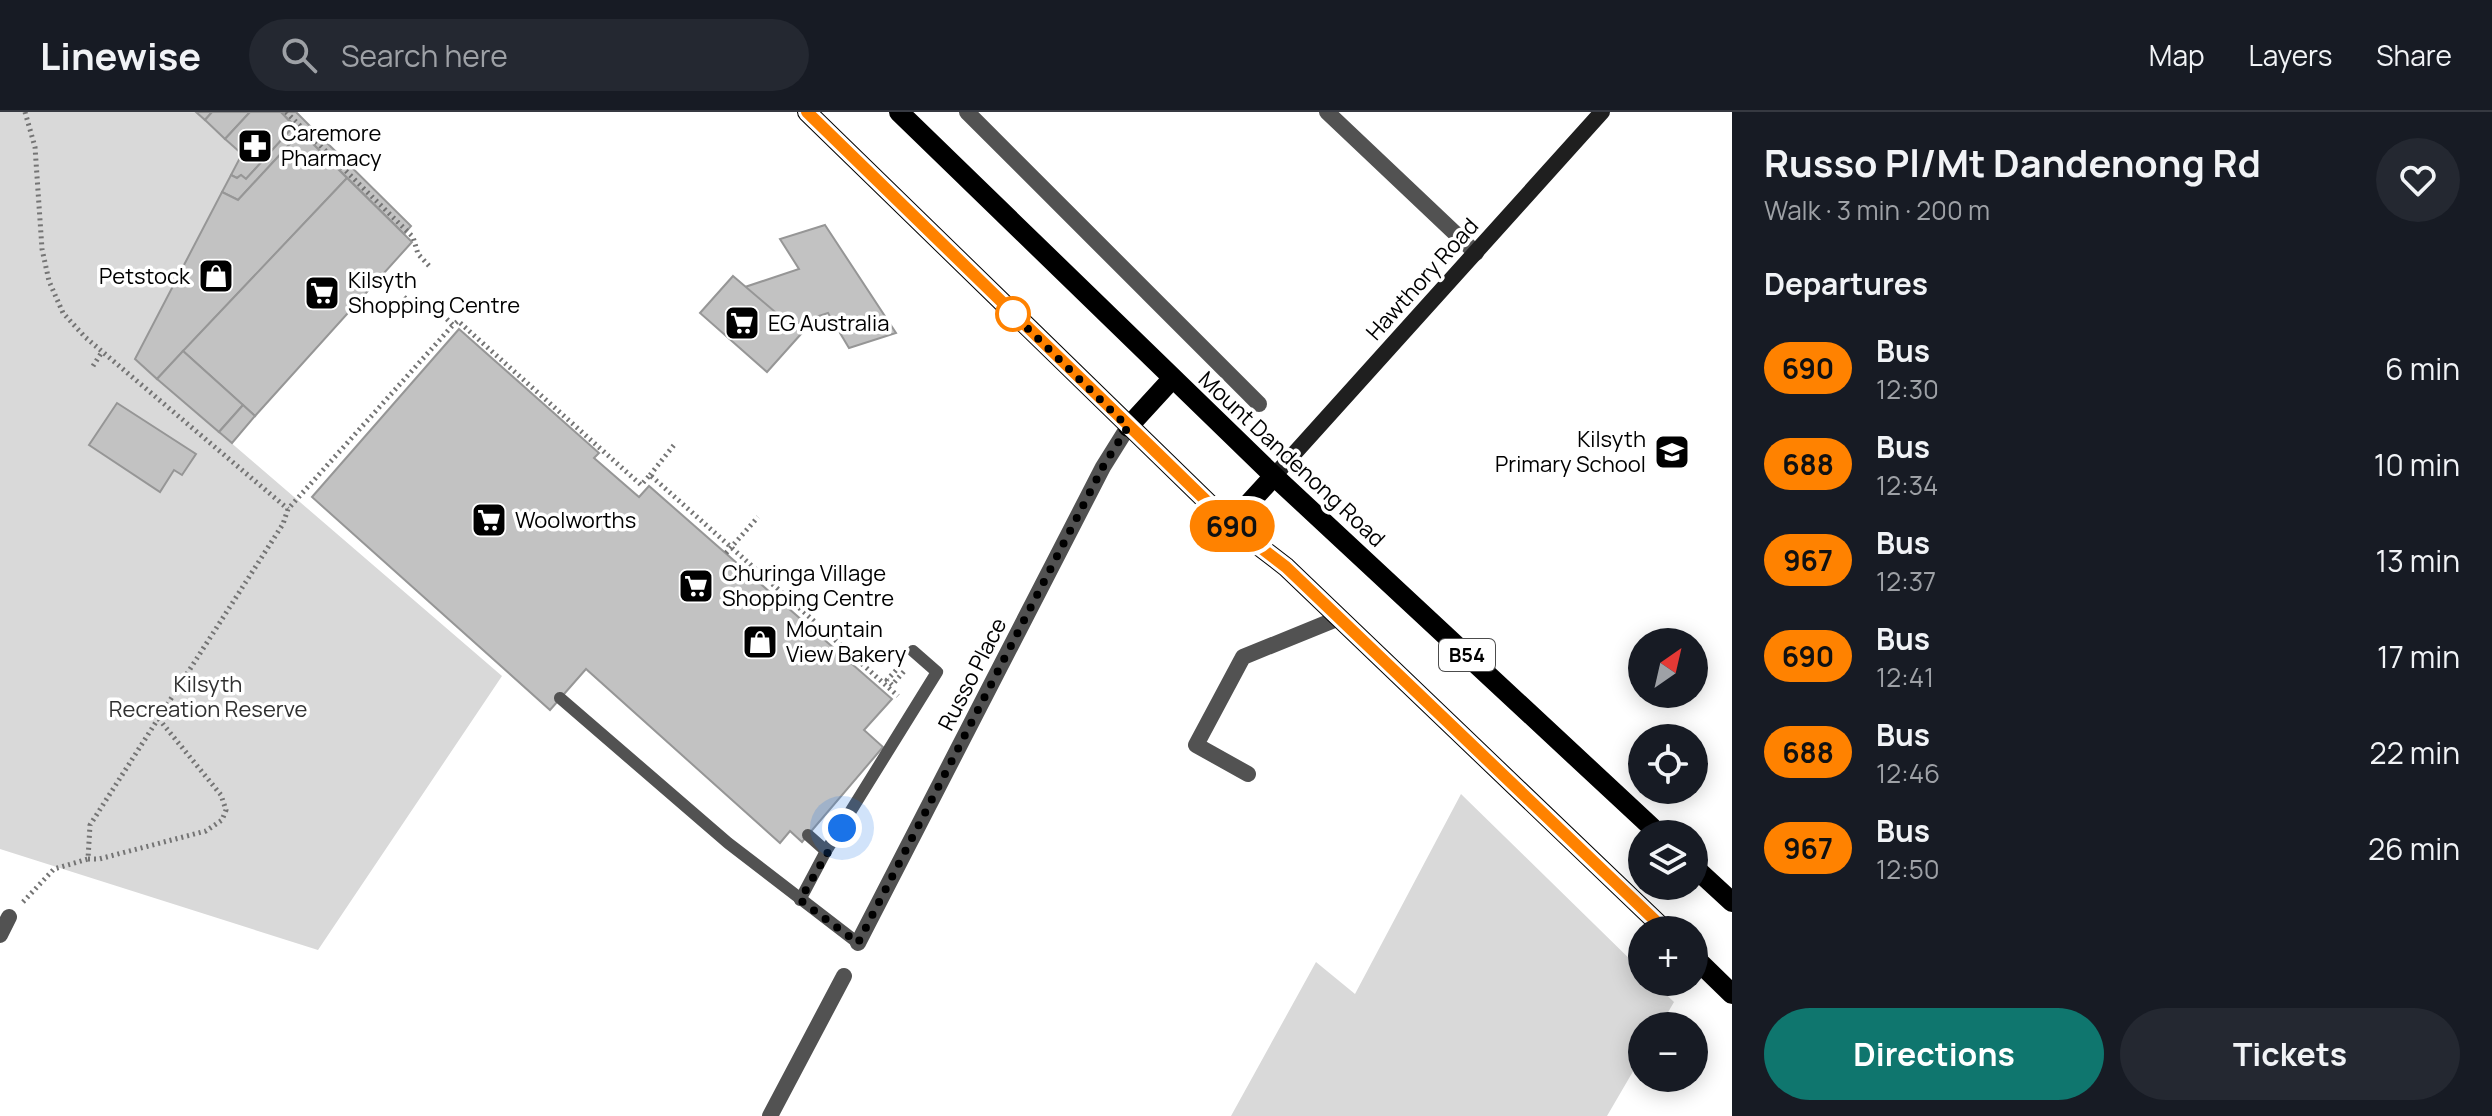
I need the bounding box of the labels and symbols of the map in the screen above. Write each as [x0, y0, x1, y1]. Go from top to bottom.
place label: Caremore Pharmacy [281, 118, 382, 173]
pharmacy icon: Caremore Pharmacy [236, 127, 274, 165]
street label: Hawthory Road [1359, 212, 1485, 346]
shop icon: Petstock [197, 257, 235, 295]
place label: Petstock [99, 261, 191, 291]
place label: Kilsyth Shopping Centre [348, 265, 520, 320]
supermarket icon: Kilsyth Shopping Centre [303, 274, 341, 312]
unlabelled marker [996, 297, 1030, 331]
supermarket icon: EG Australia [723, 304, 761, 342]
place label: EG Australia [768, 308, 889, 338]
street label: Mount Dandenong Road [1192, 364, 1392, 554]
place label: Kilsyth Primary School [1495, 424, 1646, 479]
school or university icon: Kilsyth Primary School [1653, 433, 1691, 471]
line badge: 690 [1186, 500, 1278, 552]
supermarket icon: Woolworths [470, 501, 508, 539]
place label: Woolworths [515, 505, 636, 535]
place label: Churinga Village Shopping Centre [722, 558, 894, 613]
supermarket icon: Churinga Village Shopping Centre [677, 567, 715, 605]
street label: Russo Place [931, 612, 1013, 736]
place label: Mountain View Bakery [786, 614, 907, 669]
shop icon: Mountain View Bakery [741, 623, 779, 661]
north arrow [1628, 628, 1708, 708]
road number: B54 [1439, 639, 1495, 671]
park label: Kilsyth Recreation Reserve [109, 669, 307, 724]
your location [822, 808, 862, 848]

